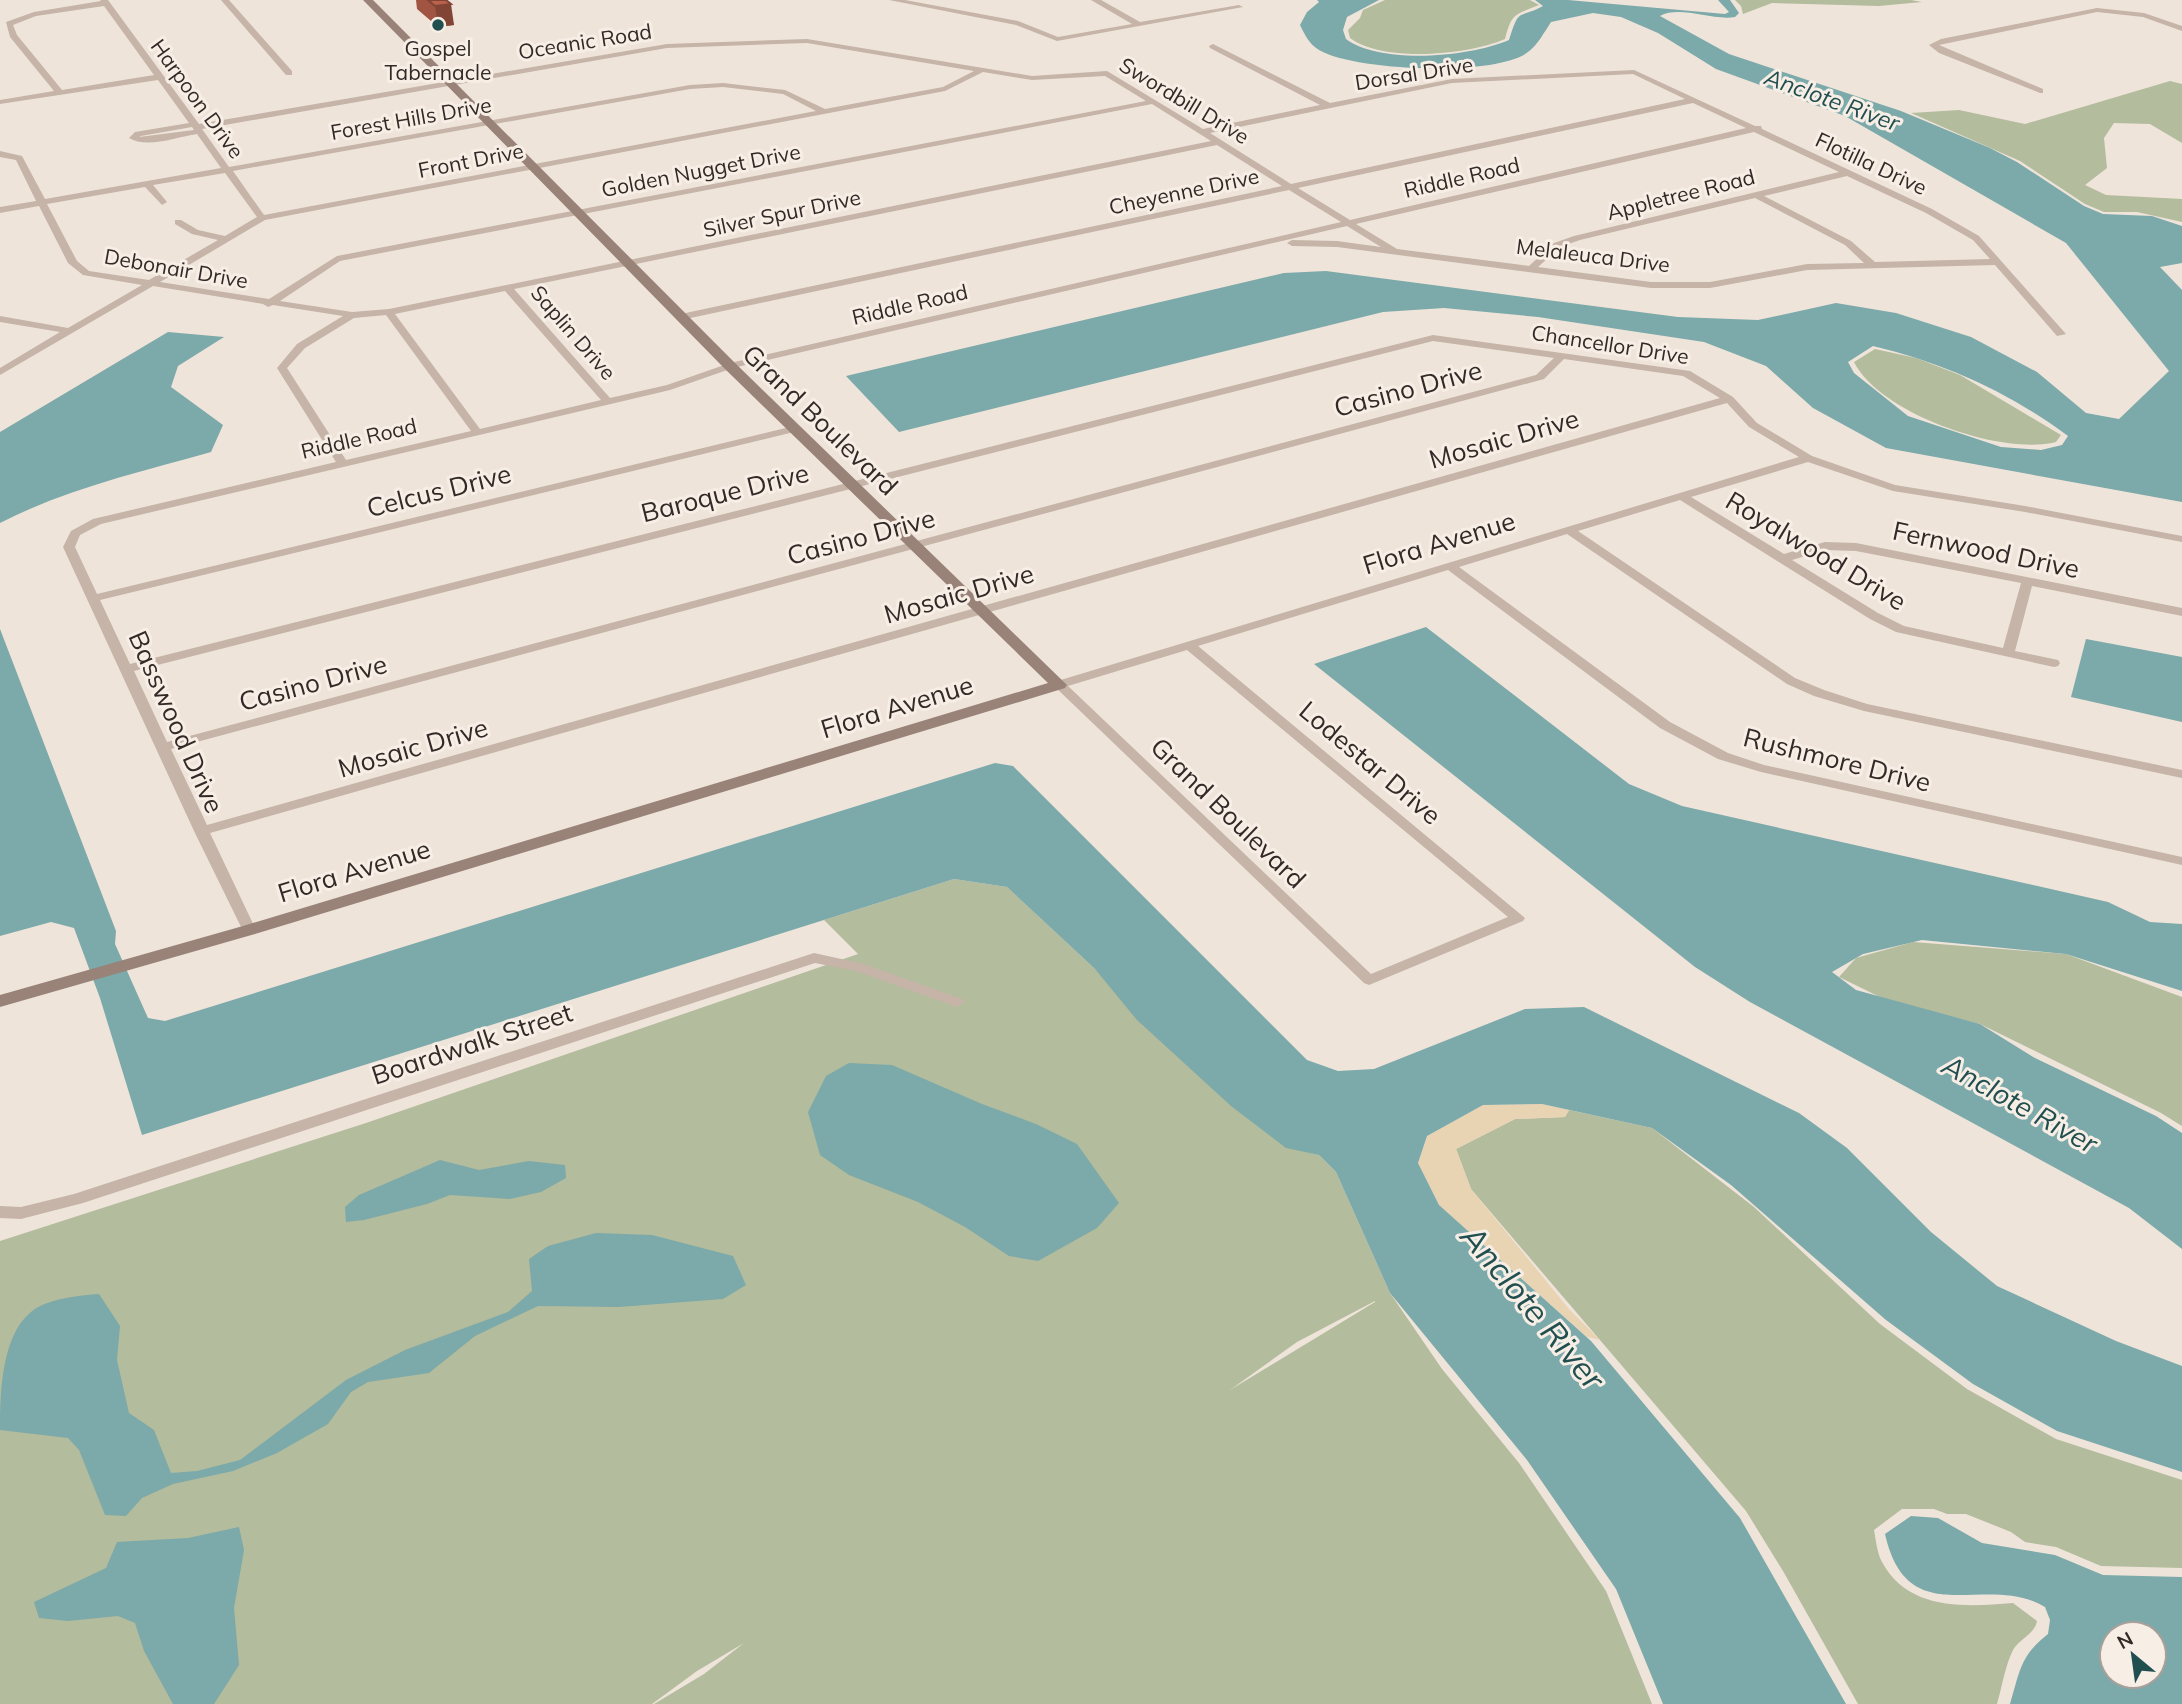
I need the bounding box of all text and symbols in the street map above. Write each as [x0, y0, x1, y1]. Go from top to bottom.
marker: Gospel Tabernacle [430, 17, 446, 33]
street label: Oceanic Road [516, 18, 654, 64]
street label: Harpoon Drive [146, 34, 250, 163]
place label: Gospel Tabernacle [384, 35, 492, 85]
street label: Swordbill Drive [1115, 51, 1254, 149]
street label: Dorsal Drive [1353, 51, 1475, 95]
water label: Anclote River [1760, 61, 1905, 138]
street label: Forest Hills Drive [328, 91, 493, 145]
street label: Flotilla Drive [1812, 126, 1931, 200]
street label: Front Drive [416, 137, 526, 183]
street label: Golden Nugget Drive [599, 138, 803, 202]
street label: Riddle Road [1401, 151, 1522, 203]
street label: Cheyenne Drive [1106, 162, 1261, 220]
street label: Appletree Road [1604, 163, 1758, 225]
street label: Silver Spur Drive [701, 184, 863, 242]
street label: Melaleuca Drive [1515, 233, 1671, 277]
street label: Debonair Drive [102, 243, 250, 293]
street label: Riddle Road [849, 278, 970, 330]
street label: Saplin Drive [526, 280, 622, 385]
street label: Chancellor Drive [1530, 319, 1691, 369]
street label: Grand Boulevard [736, 337, 905, 502]
street label: Casino Drive [1330, 353, 1485, 424]
street label: Mosaic Drive [1425, 401, 1583, 476]
street label: Riddle Road [298, 412, 419, 464]
street label: Baroque Drive [638, 456, 812, 529]
street label: Celcus Drive [363, 457, 514, 524]
street label: Royalwood Drive [1720, 484, 1913, 618]
street label: Casino Drive [783, 501, 938, 572]
street label: Flora Avenue [1359, 504, 1519, 581]
street label: Fernwood Drive [1890, 514, 2083, 585]
street label: Mosaic Drive [880, 556, 1038, 631]
street label: Basswood Drive [122, 626, 231, 818]
street label: Casino Drive [235, 647, 390, 718]
street label: Flora Avenue [817, 668, 977, 745]
street label: Lodestar Drive [1293, 694, 1448, 832]
street label: Mosaic Drive [334, 710, 492, 785]
street label: Rushmore Drive [1740, 720, 1934, 799]
street label: Grand Boulevard [1144, 730, 1313, 895]
street label: Flora Avenue [274, 832, 434, 909]
street label: Boardwalk Street [367, 996, 576, 1092]
water label: Anclote River [1936, 1046, 2105, 1161]
water label: Anclote River [1452, 1215, 1615, 1399]
north arrow [2098, 1620, 2168, 1690]
text: N [2113, 1626, 2137, 1654]

